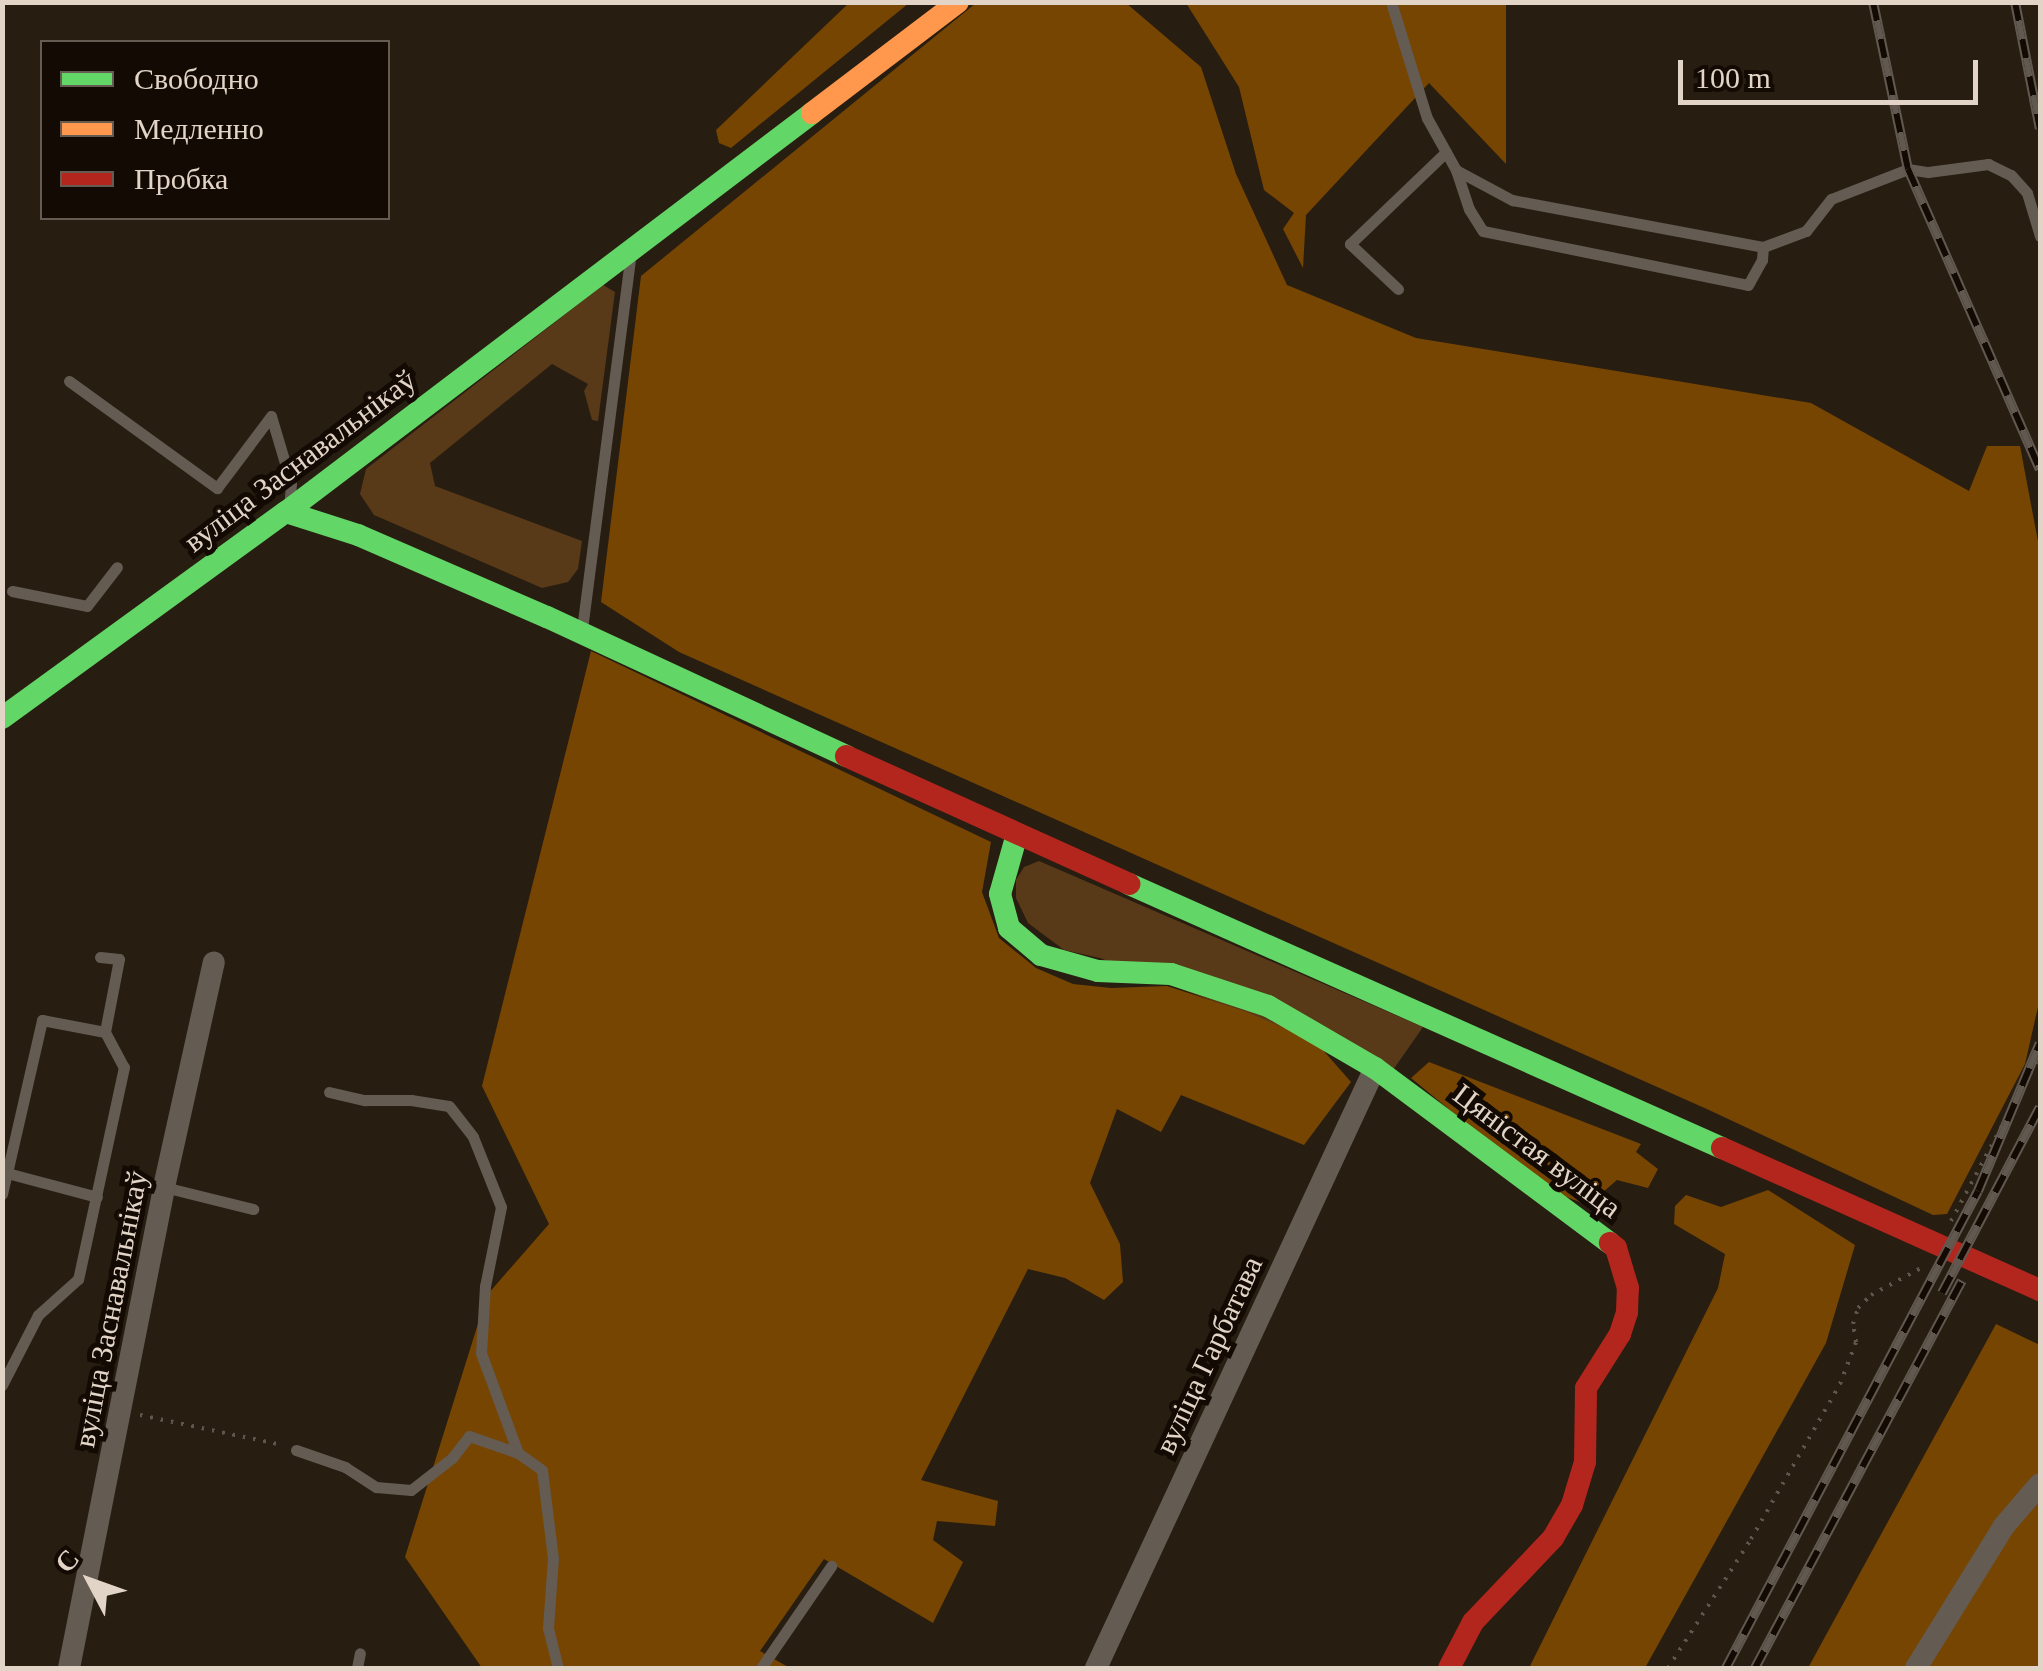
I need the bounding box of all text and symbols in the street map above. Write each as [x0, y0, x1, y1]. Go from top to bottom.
legend [40, 40, 390, 220]
scale bar [1683, 40, 1983, 102]
text: 100 m [1695, 61, 1771, 94]
text: Свободно [134, 62, 259, 95]
text: Медленно [134, 112, 264, 145]
text: Пробка [134, 162, 228, 195]
street label: вуліца Заснавальнікаў [177, 362, 423, 560]
street label: Цяністая вуліца [1446, 1076, 1628, 1226]
street label: вуліца Заснавальнікаў [67, 1168, 155, 1450]
street label: вуліца Гарбатава [1148, 1251, 1270, 1459]
north arrow [40, 1531, 140, 1631]
text: С [49, 1543, 85, 1579]

